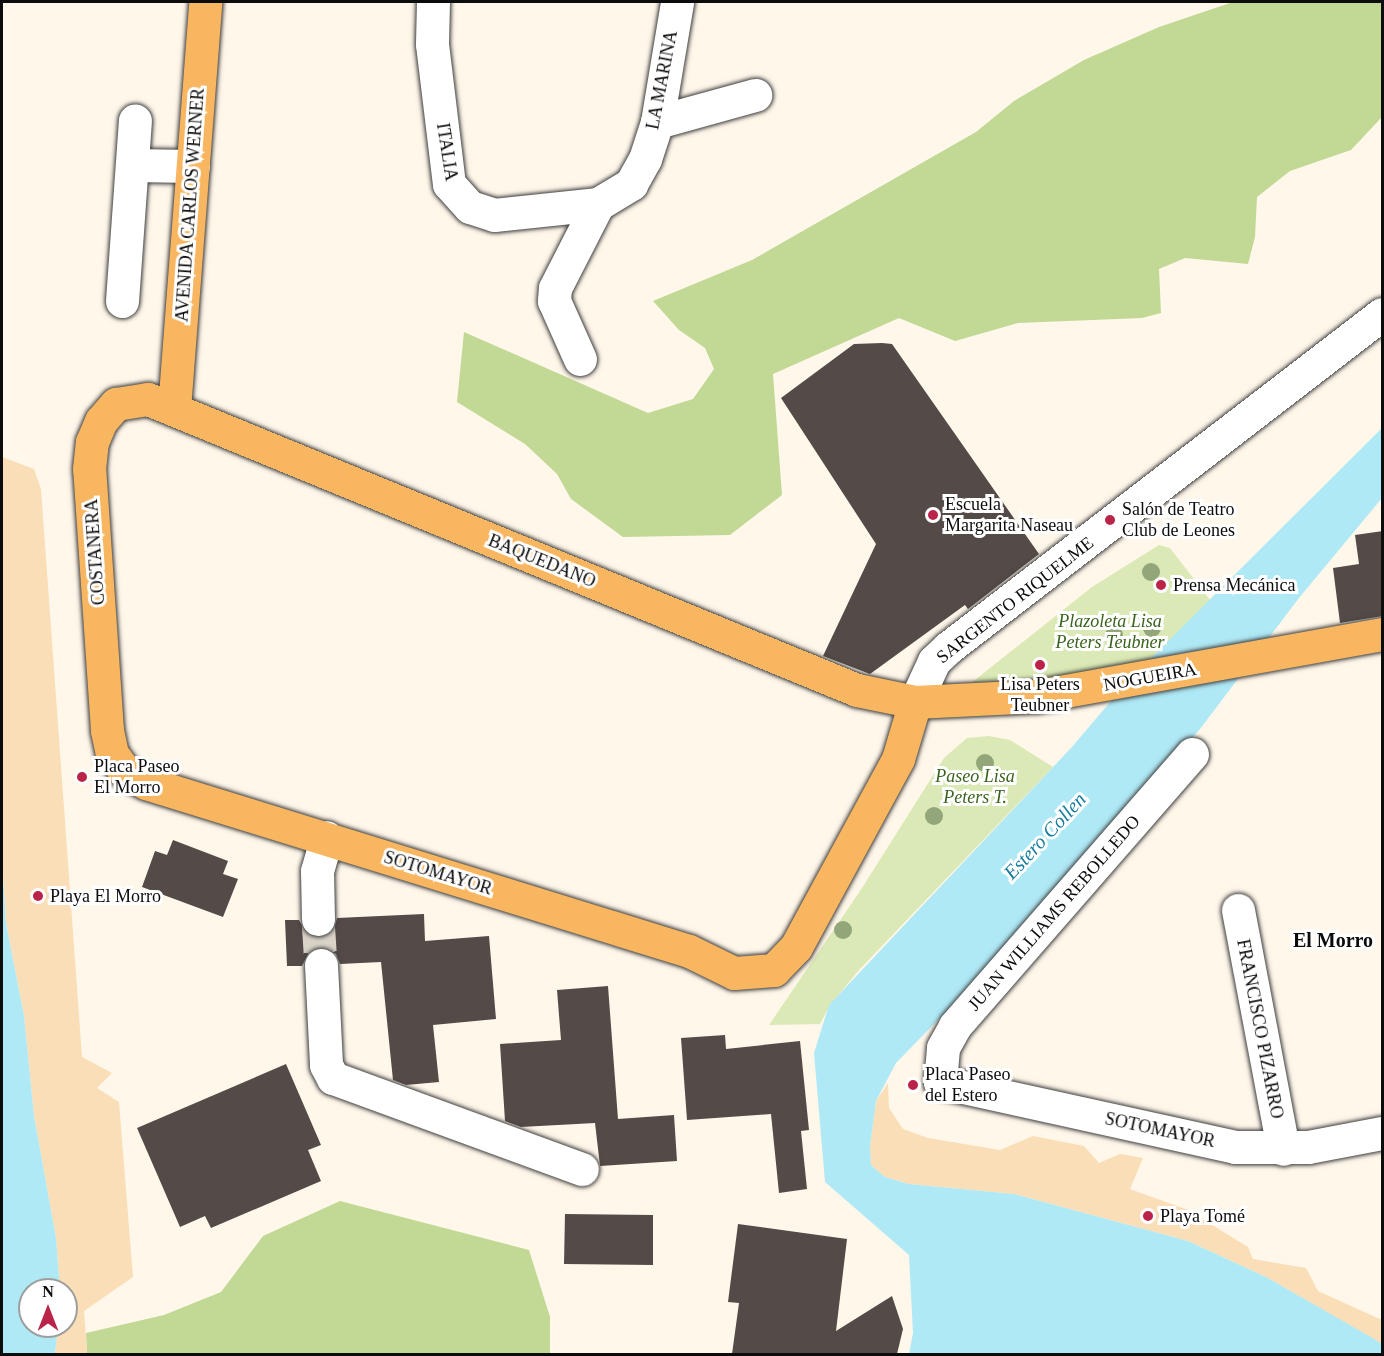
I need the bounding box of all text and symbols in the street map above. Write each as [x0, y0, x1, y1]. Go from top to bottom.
street label: LA MARINA [642, 28, 682, 132]
street label: AVENIDA CARLOS WERNER [171, 87, 209, 323]
street label: ITALIA [432, 121, 462, 183]
place label: Escuela Margarita Naseau [945, 494, 1073, 536]
street label: COSTANERA [81, 498, 109, 606]
place label: Salón de Teatro Club de Leones [1122, 499, 1235, 542]
marker: Escuela Margarita Naseau [926, 508, 940, 522]
marker: Salón de Teatro Club de Leones [1103, 513, 1117, 527]
street label: BAQUEDANO [485, 530, 599, 592]
street label: SARGENTO RIQUELME [932, 532, 1098, 668]
place label: Prensa Mecánica [1173, 574, 1295, 596]
marker: Prensa Mecánica [1154, 578, 1168, 592]
park label: Plazoleta Lisa Peters Teubner [1056, 611, 1164, 654]
marker: Lisa Peters Teubner [1033, 658, 1047, 672]
street label: NOGUEIRA [1102, 658, 1198, 696]
place label: Lisa Peters Teubner [1000, 674, 1080, 716]
place label: Placa Paseo El Morro [94, 756, 179, 798]
park label: Paseo Lisa Peters T. [935, 766, 1015, 808]
marker: Placa Paseo El Morro [75, 770, 89, 784]
water label: Estero Collen [999, 788, 1091, 884]
street label: JUAN WILLIAMS REBOLLEDO [963, 811, 1145, 1015]
street label: SOTOMAYOR [381, 846, 495, 900]
place label: Playa El Morro [50, 885, 161, 907]
marker: Playa El Morro [31, 889, 45, 903]
district label: El Morro [1293, 928, 1373, 952]
street label: FRANCISCO PIZARRO [1232, 937, 1288, 1121]
place label: Placa Paseo del Estero [925, 1064, 1010, 1106]
marker: Placa Paseo del Estero [906, 1078, 920, 1092]
street label: SOTOMAYOR [1103, 1108, 1217, 1152]
place label: Playa Tomé [1160, 1205, 1245, 1227]
marker: Playa Tomé [1141, 1209, 1155, 1223]
north arrow [18, 1278, 78, 1338]
text: N [42, 1283, 54, 1300]

